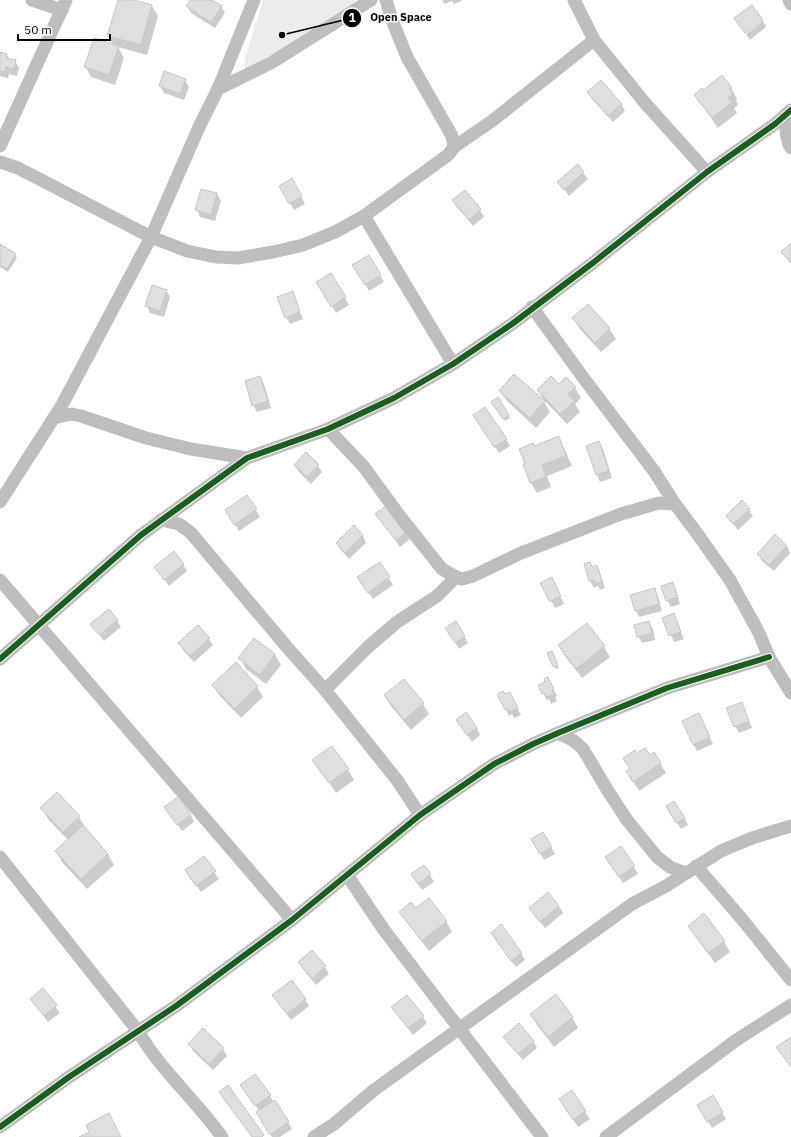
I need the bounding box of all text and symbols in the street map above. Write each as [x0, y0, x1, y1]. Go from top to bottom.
callout: Open Space [342, 6, 440, 29]
text: 1 [348, 10, 356, 25]
text: Open Space [370, 10, 432, 24]
scale bar [18, 16, 110, 42]
text: 50 m [24, 22, 52, 37]

